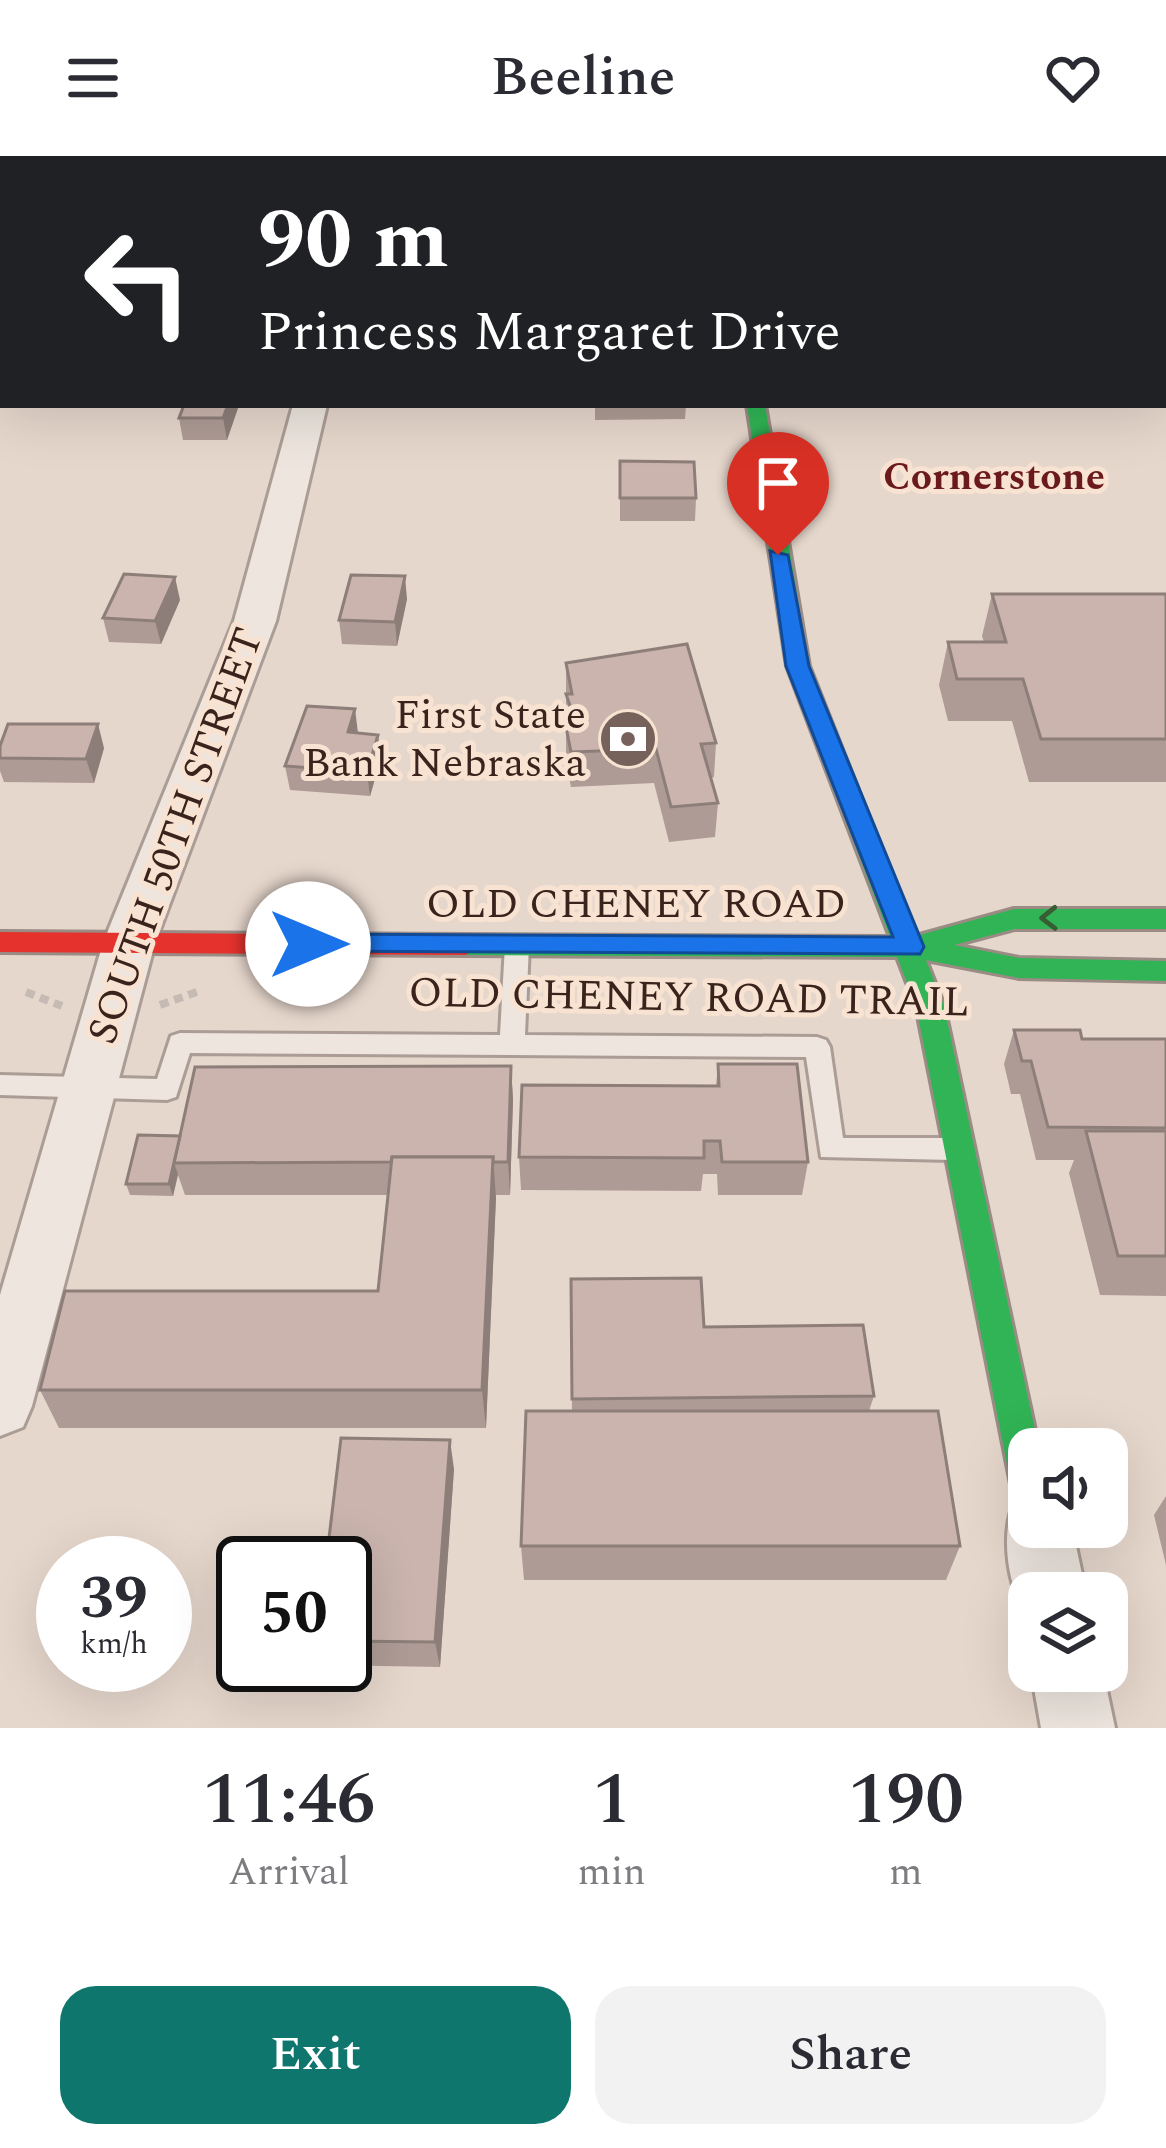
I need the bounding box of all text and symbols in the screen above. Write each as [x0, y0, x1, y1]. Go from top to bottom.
text: Beeline [491, 37, 675, 119]
icon: menu [60, 45, 126, 111]
icon: heart [1040, 45, 1106, 111]
text: 90 m [258, 177, 449, 305]
icon: left [60, 204, 216, 360]
text: Princess Margaret Drive [258, 292, 841, 374]
pin [727, 432, 829, 555]
district label: Cornerstone [883, 448, 1105, 507]
icon: arrive [745, 450, 811, 516]
street label: SOUTH 50TH STREET [71, 619, 281, 1053]
place label: First State Bank Nebraska [303, 684, 586, 795]
bank icon: First State Bank Nebraska [597, 708, 659, 770]
street label: OLD CHENEY ROAD [426, 873, 846, 936]
position arrow [245, 881, 371, 1007]
one-way arrow [1039, 905, 1057, 931]
street label: OLD CHENEY ROAD TRAIL [408, 962, 970, 1034]
map controls [1008, 1428, 1128, 1692]
button: sound [1008, 1428, 1128, 1548]
speed limit sign: 50 [216, 1536, 372, 1692]
text: 39 [80, 1553, 148, 1645]
button: layers [1008, 1572, 1128, 1692]
text: km/h [80, 1621, 148, 1667]
text: 11:46 [202, 1746, 375, 1855]
text: 1 [592, 1746, 631, 1855]
text: 190 [848, 1746, 964, 1855]
text: Arrival [228, 1843, 350, 1902]
text: min [578, 1843, 646, 1902]
text: m [889, 1843, 923, 1902]
button: Exit [60, 1986, 571, 2124]
button: Share [595, 1986, 1106, 2124]

